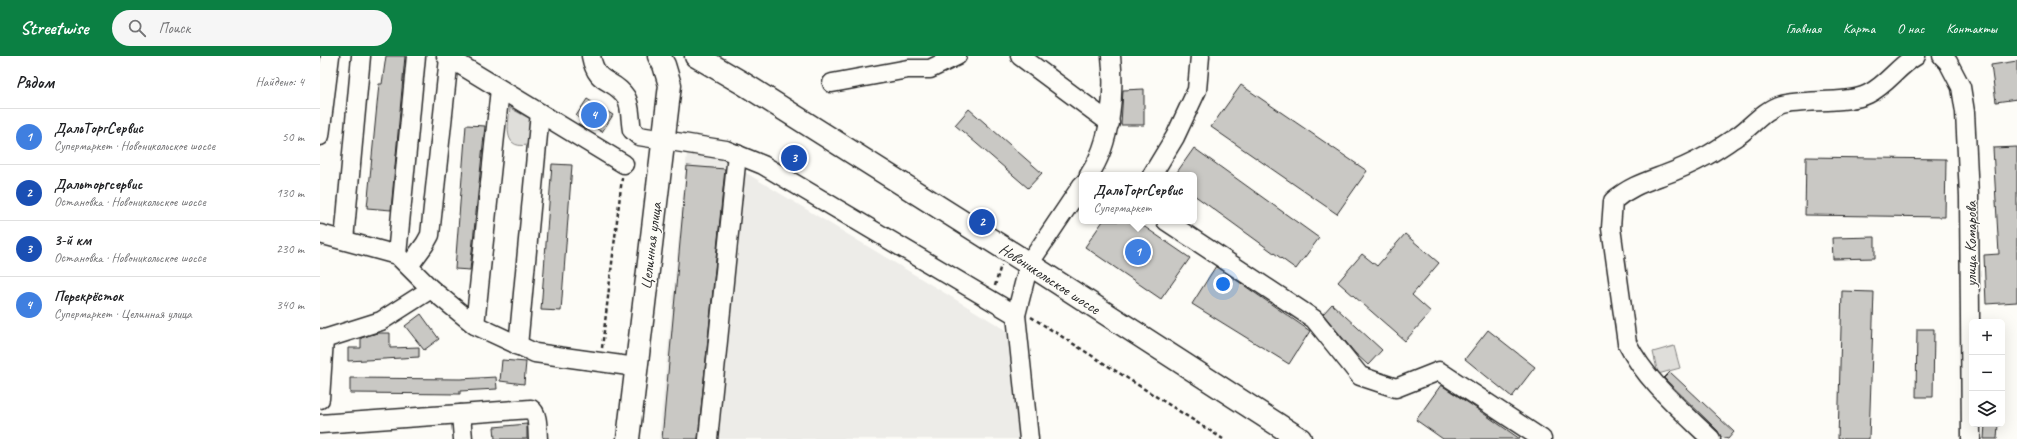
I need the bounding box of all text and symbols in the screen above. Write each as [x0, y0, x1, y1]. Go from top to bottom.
search box [112, 10, 392, 46]
text: Streetwise [20, 16, 88, 40]
icon: search [126, 17, 148, 39]
text: Поиск [158, 19, 190, 38]
text: Главная [1786, 20, 1821, 37]
text: Карта [1843, 20, 1875, 37]
text: О нас [1897, 20, 1924, 37]
text: Контакты [1946, 20, 1997, 37]
text: Рядом [16, 72, 54, 93]
text: Найдено: 4 [256, 74, 304, 90]
pin: 4 [581, 100, 607, 130]
text: ДальТоргСервис [54, 119, 143, 138]
text: 1 [26, 129, 32, 145]
text: 50 m [282, 129, 304, 145]
text: Супермаркет · Новоникольское шоссе [54, 138, 215, 154]
pin: 3 [781, 143, 807, 173]
popup [1079, 172, 1197, 224]
text: Дальторгсервис [54, 175, 142, 194]
text: ДальТоргСервис [1094, 181, 1182, 200]
text: 2 [26, 185, 32, 201]
text: 130 m [276, 185, 304, 201]
text: Остановка · Новоникольское шоссе [54, 194, 206, 210]
text: Супермаркет [1094, 200, 1152, 216]
street label: улица Комарова [1961, 200, 1981, 288]
street label: Целинная улица [636, 201, 666, 291]
pin: 2 [969, 207, 995, 237]
text: 3-й км [54, 231, 91, 250]
pin: 1 [1125, 237, 1151, 267]
street label: Новоникольское шоссе [995, 239, 1105, 320]
text: 3 [26, 241, 32, 257]
text: 230 m [276, 241, 304, 257]
text: Остановка · Новоникольское шоссе [54, 250, 206, 266]
your location [1213, 274, 1233, 294]
text: Перекрёсток [54, 287, 123, 306]
text: 4 [26, 297, 32, 313]
text: 340 m [276, 297, 304, 313]
text: Супермаркет · Целинная улица [54, 306, 192, 322]
map controls [1969, 319, 2005, 427]
button: + [1969, 319, 2005, 355]
button: − [1969, 355, 2005, 391]
button: layers [1969, 391, 2005, 427]

